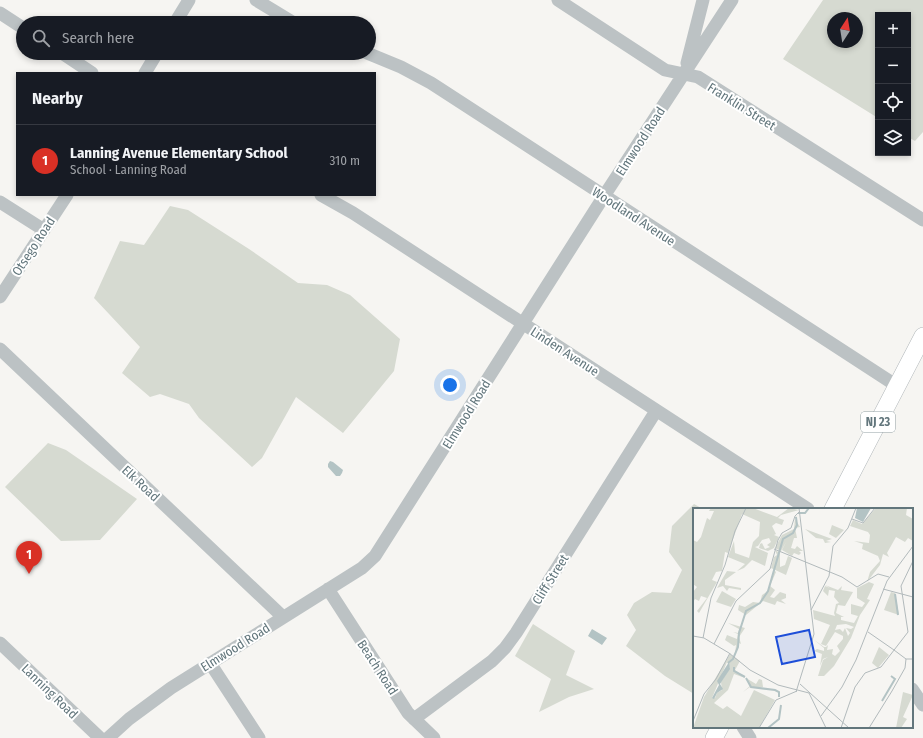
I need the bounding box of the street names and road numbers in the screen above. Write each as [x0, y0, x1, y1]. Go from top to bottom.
street label: Franklin Street [705, 80, 779, 134]
street label: Elmwood Road [613, 104, 668, 178]
street label: Woodland Avenue [589, 184, 678, 249]
street label: Otsego Road [9, 214, 58, 279]
street label: Linden Avenue [528, 324, 602, 379]
street label: Elmwood Road [439, 377, 494, 452]
road number: NJ 23 [861, 412, 895, 432]
street label: Elk Road [119, 462, 162, 504]
street label: Cliff Street [529, 551, 572, 607]
street label: Elmwood Road [198, 620, 273, 675]
street label: Beach Road [354, 637, 401, 697]
street label: Lanning Road [19, 661, 81, 722]

